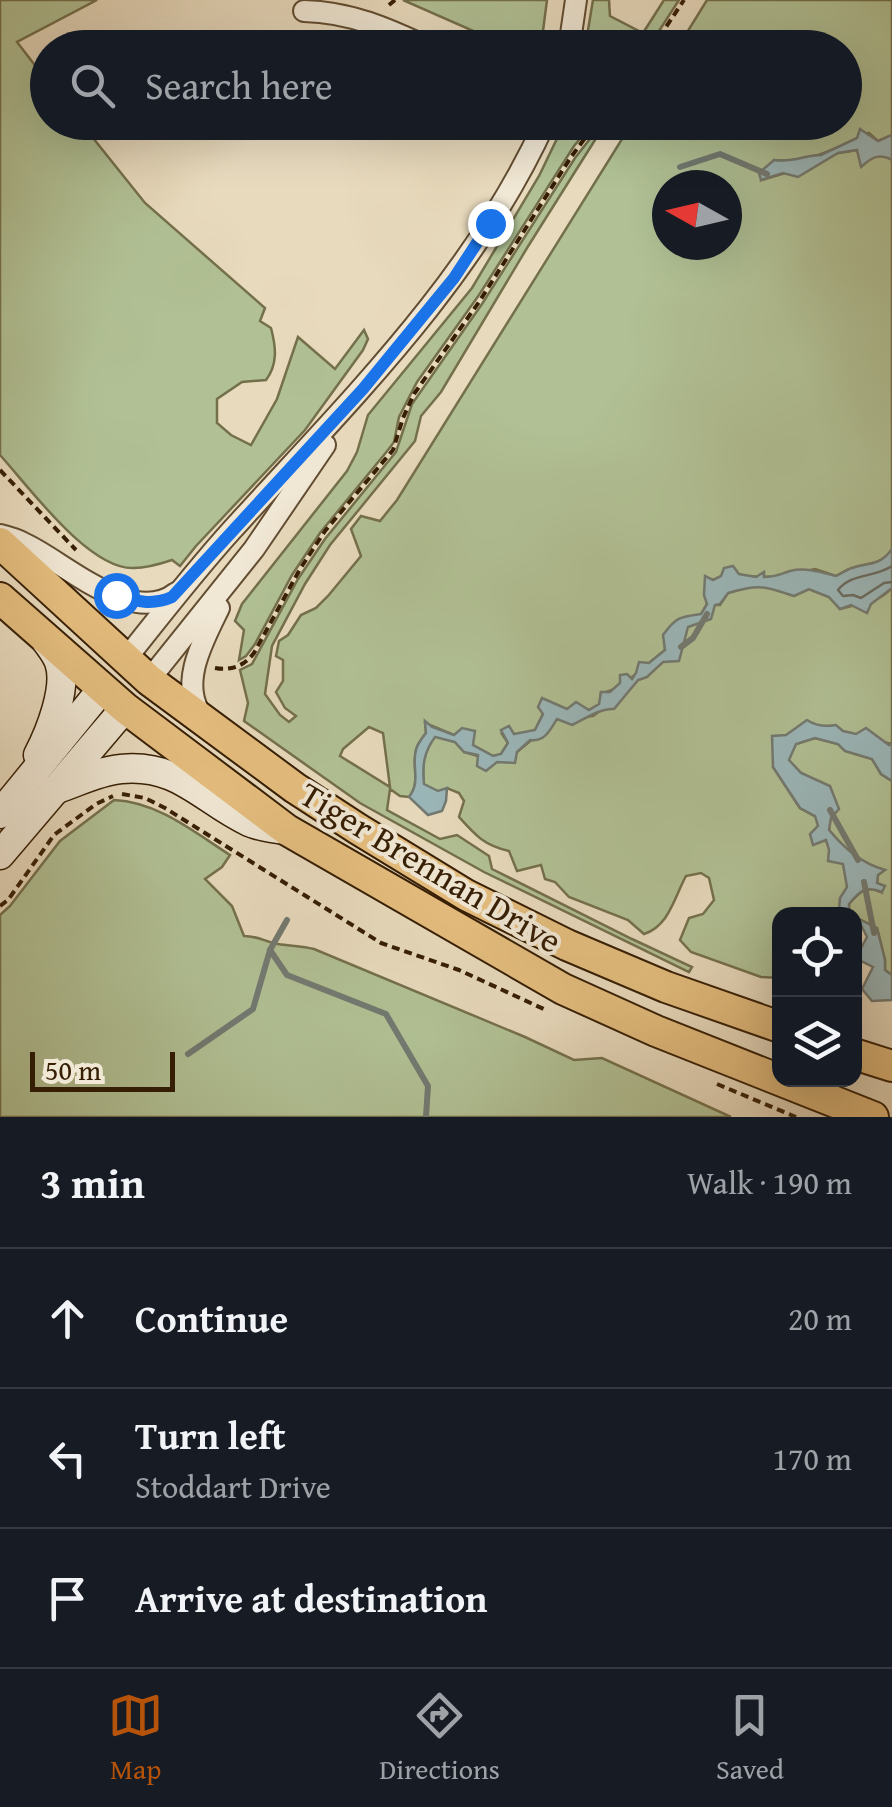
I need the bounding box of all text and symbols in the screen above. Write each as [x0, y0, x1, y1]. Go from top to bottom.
search box [30, 30, 862, 140]
text: Search here [145, 57, 333, 113]
icon: search [65, 58, 120, 113]
north arrow [652, 170, 742, 260]
route end [468, 201, 514, 247]
route start [94, 573, 140, 619]
street label: Tiger Brennan Drive [290, 769, 572, 965]
map controls [772, 907, 862, 1087]
button: locate [772, 907, 862, 997]
button: layers [772, 997, 862, 1087]
scale bar [30, 1047, 175, 1092]
text: 50 m [45, 1049, 101, 1090]
text: 3 min [40, 1152, 145, 1213]
text: Walk · 190 m [687, 1159, 852, 1206]
text: Continue [135, 1290, 288, 1346]
icon: ahead [40, 1291, 95, 1346]
text: 20 m [788, 1295, 852, 1342]
text: Turn left [135, 1407, 286, 1463]
icon: left [40, 1431, 95, 1486]
text: 170 m [773, 1435, 852, 1482]
text: Stoddart Drive [135, 1463, 331, 1510]
text: Arrive at destination [135, 1570, 488, 1626]
icon: arrive [40, 1571, 95, 1626]
tab: Map [108, 1688, 163, 1789]
tab: Directions [379, 1688, 500, 1789]
tab: Saved [716, 1688, 784, 1789]

